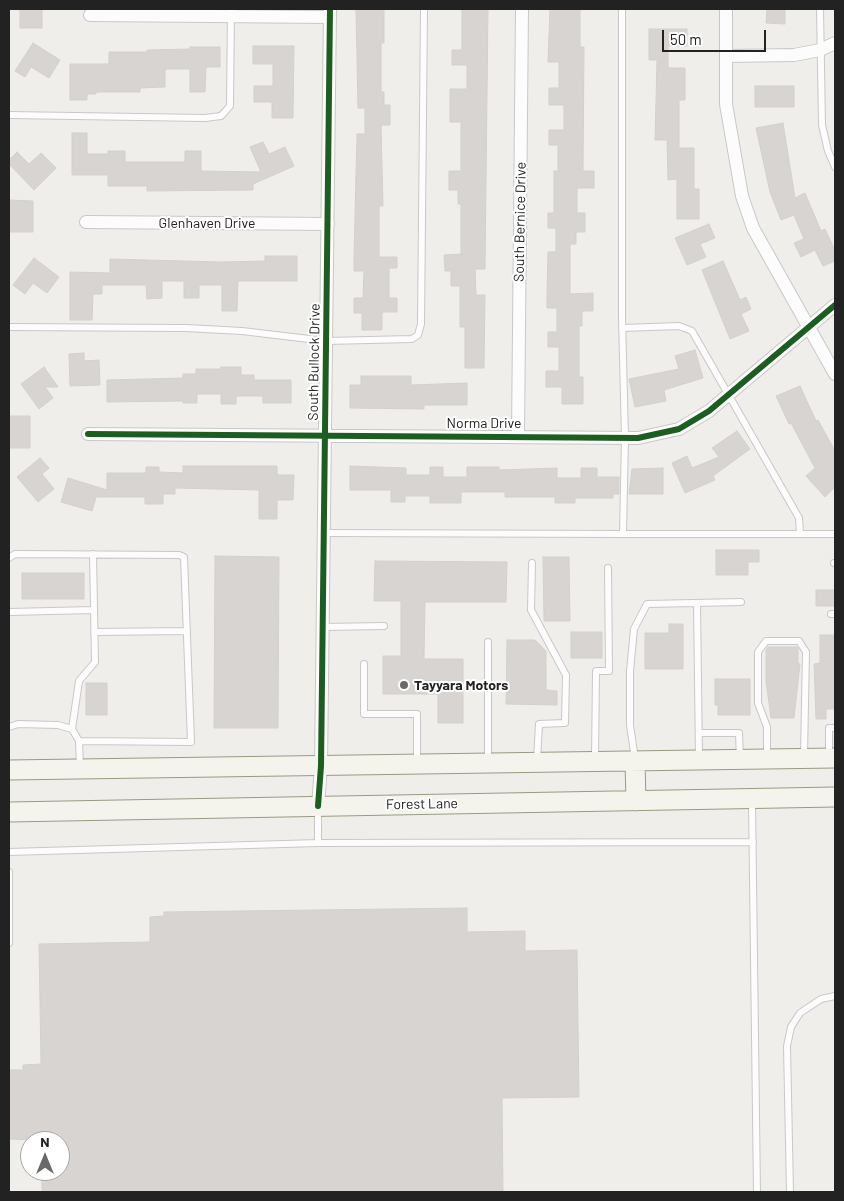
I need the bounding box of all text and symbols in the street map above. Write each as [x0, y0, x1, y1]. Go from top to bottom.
scale bar [664, 20, 768, 52]
text: 50 m [670, 30, 702, 48]
street label: South Bernice Drive [511, 162, 529, 282]
street label: Glenhaven Drive [159, 215, 255, 231]
street label: South Bullock Drive [305, 303, 323, 421]
street label: Norma Drive [447, 415, 521, 431]
place label: Tayyara Motors [414, 677, 508, 693]
marker: Tayyara Motors [398, 679, 410, 691]
street label: Forest Lane [386, 795, 458, 813]
north arrow [20, 1131, 70, 1181]
text: N [40, 1133, 50, 1150]

